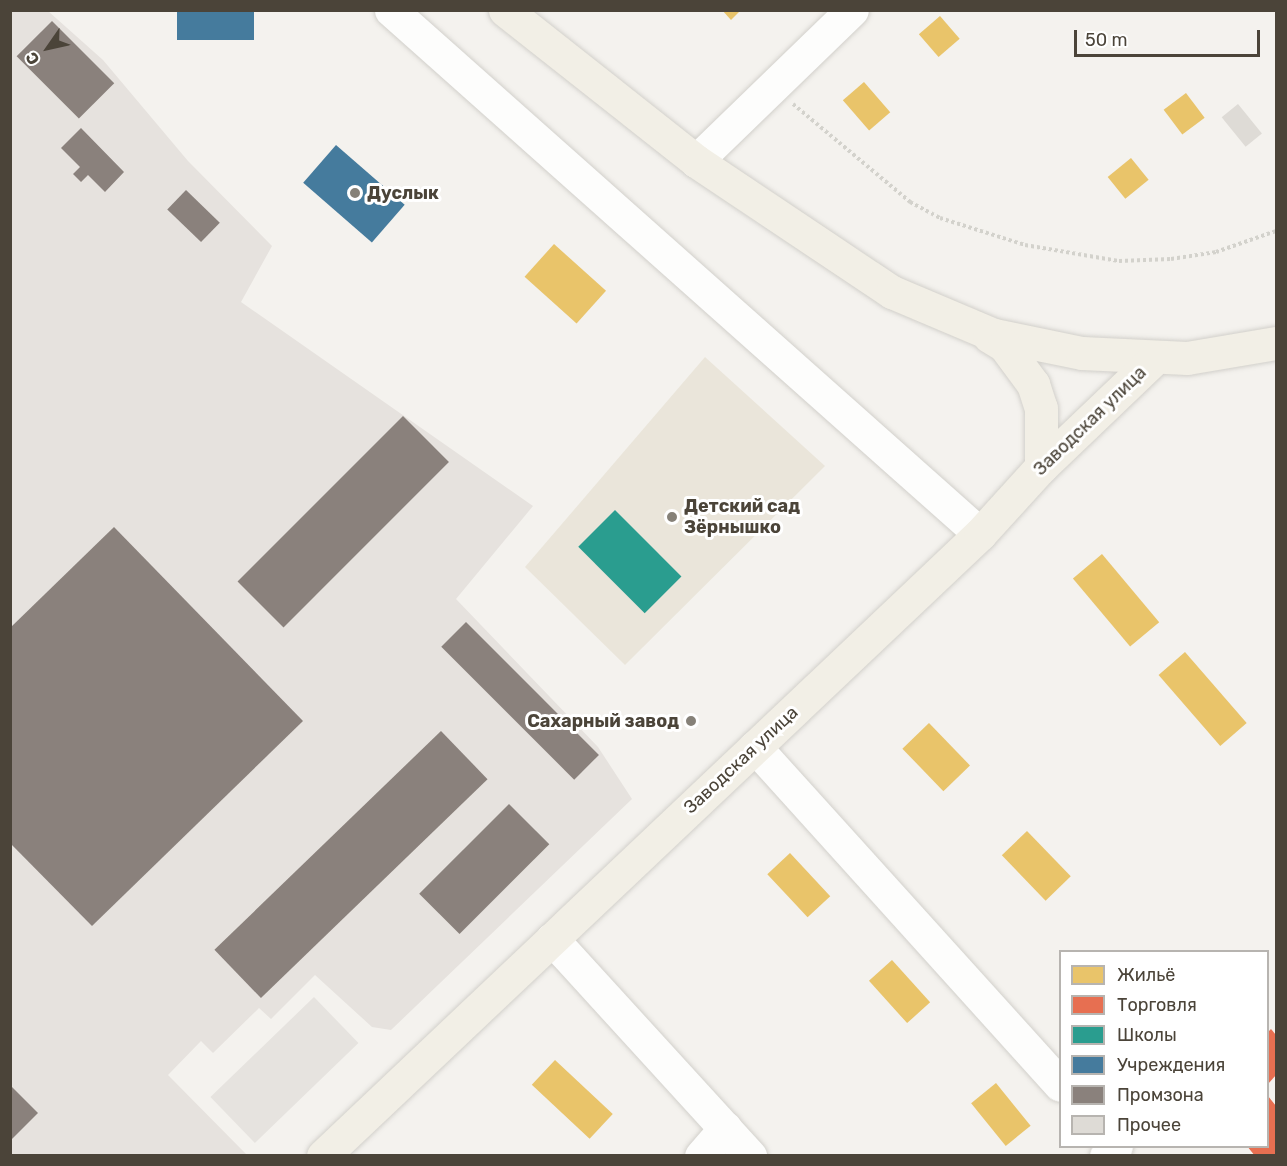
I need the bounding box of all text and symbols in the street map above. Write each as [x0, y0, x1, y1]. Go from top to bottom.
north arrow [18, 18, 78, 78]
scale bar [1077, 18, 1263, 56]
text: 50 m [1085, 29, 1128, 51]
text: С [22, 48, 44, 68]
place label: Дуслык [367, 182, 439, 204]
marker: Дуслык [348, 186, 362, 200]
street label: Заводская улица [1029, 362, 1151, 480]
place label: Детский сад Зёрнышко [684, 496, 800, 538]
marker: Детский сад Зёрнышко [665, 510, 679, 524]
street label: Заводская улица [680, 702, 802, 818]
place label: Сахарный завод [527, 710, 679, 732]
marker: Сахарный завод [684, 714, 698, 728]
legend [1059, 950, 1269, 1148]
text: Жильё [1117, 964, 1175, 986]
text: Торговля [1117, 994, 1197, 1016]
text: Школы [1117, 1024, 1177, 1046]
text: Учреждения [1117, 1054, 1225, 1076]
text: Промзона [1117, 1084, 1204, 1106]
text: Прочее [1117, 1114, 1181, 1136]

